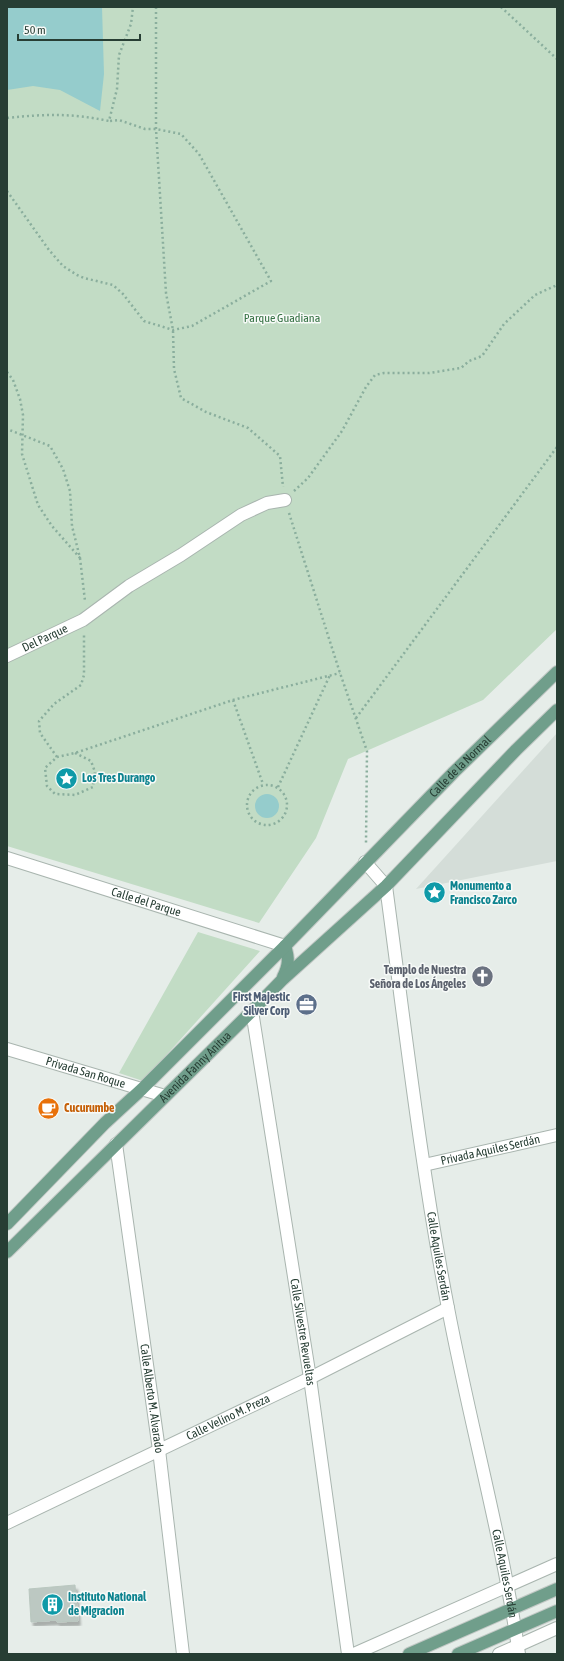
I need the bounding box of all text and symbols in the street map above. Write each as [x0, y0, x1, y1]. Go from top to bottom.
scale bar [18, 16, 140, 42]
text: 50 m [24, 23, 46, 37]
park label: Parque Guadiana [244, 311, 320, 325]
street label: Del Parque [20, 621, 70, 655]
street label: Calle de la Normal [426, 732, 495, 800]
place icon: Los Tres Durango [54, 765, 80, 791]
place label: Los Tres Durango [82, 771, 156, 785]
place label: Monumento a Francisco Zarco [450, 879, 517, 907]
place icon: Monumento a Francisco Zarco [421, 880, 447, 906]
street label: Calle del Parque [110, 885, 183, 920]
place label: Templo de Nuestra Señora de Los Ángeles [370, 963, 467, 991]
church icon: Templo de Nuestra Señora de Los Ángeles [469, 964, 495, 990]
place label: First Majestic Silver Corp [233, 990, 291, 1018]
office icon: First Majestic Silver Corp [293, 991, 319, 1017]
street label: Avenida Fanny Anitua [156, 1028, 234, 1105]
street label: Privada San Roque [44, 1054, 127, 1091]
cafe icon: Cucurumbe [35, 1095, 61, 1121]
place label: Cucurumbe [64, 1101, 115, 1115]
street label: Privada Aquiles Serdán [439, 1132, 541, 1168]
street label: Calle Aquiles Serdán [424, 1211, 453, 1302]
street label: Calle Silvestre Revueltas [287, 1278, 318, 1386]
street label: Calle Alberto M. Alvarado [137, 1343, 166, 1454]
street label: Calle Velino M. Preza [184, 1391, 272, 1443]
street label: Calle Aquiles Serdán [489, 1528, 520, 1619]
place label: Instituto National de Migracion [68, 1590, 147, 1618]
building icon: Instituto National de Migracion [40, 1591, 66, 1617]

